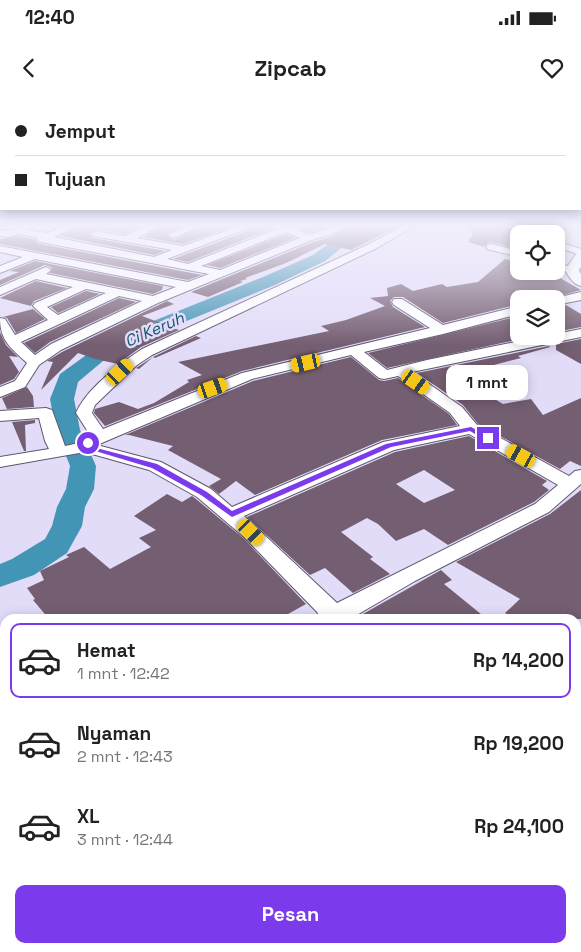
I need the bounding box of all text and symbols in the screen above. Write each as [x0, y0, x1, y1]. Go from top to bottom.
text: 12:40 [25, 5, 75, 30]
icon: back [15, 54, 43, 82]
text: Zipcab [254, 54, 327, 82]
icon: heart [538, 54, 566, 82]
text: Jemput [45, 119, 116, 144]
text: Tujuan [45, 167, 106, 192]
map controls [510, 225, 565, 345]
button: locate [510, 225, 565, 280]
button: layers [510, 290, 565, 345]
water label: Ci Keruh [121, 307, 188, 352]
car [289, 352, 322, 374]
car [103, 356, 136, 388]
callout: 1 mnt [447, 366, 529, 400]
car [399, 367, 432, 397]
text: 1 mnt [466, 372, 508, 393]
car [196, 376, 229, 400]
route end [477, 427, 499, 449]
route start [77, 432, 99, 454]
car [504, 442, 537, 470]
car [235, 516, 266, 548]
icon: car [17, 638, 62, 683]
text: Hemat [77, 638, 136, 663]
text: Rp 14,200 [473, 648, 564, 673]
text: 1 mnt · 12:42 [77, 663, 170, 684]
icon: car [17, 721, 62, 766]
text: Nyaman [77, 721, 151, 746]
text: Rp 19,200 [473, 731, 564, 756]
text: 2 mnt · 12:43 [77, 746, 173, 767]
icon: car [17, 804, 62, 849]
text: XL [77, 804, 100, 829]
text: Rp 24,100 [474, 814, 564, 839]
text: 3 mnt · 12:44 [77, 829, 173, 850]
button: Pesan [15, 885, 566, 943]

